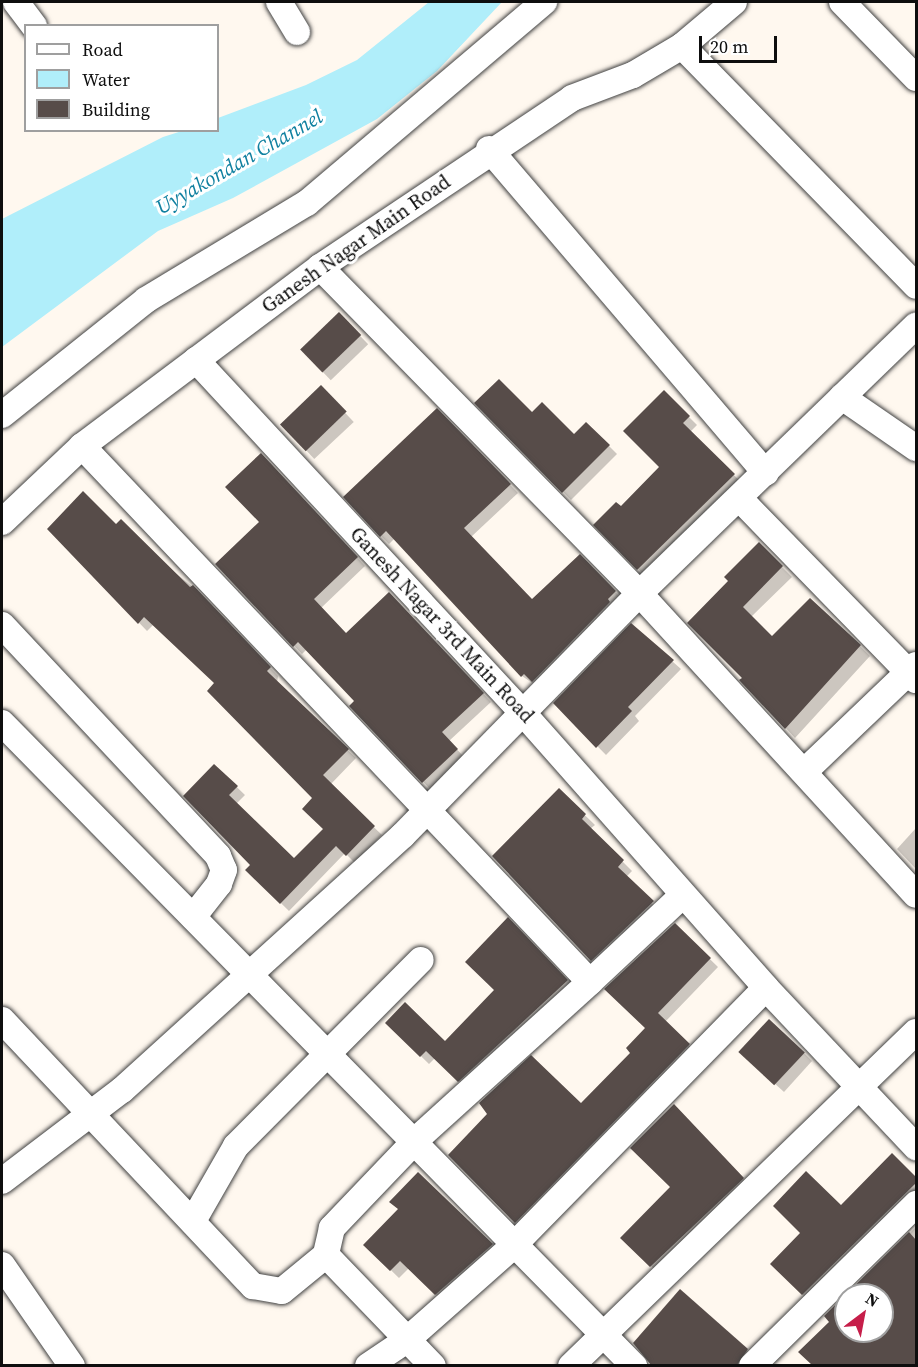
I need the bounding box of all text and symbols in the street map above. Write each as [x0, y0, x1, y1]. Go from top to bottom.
legend [24, 24, 219, 132]
scale bar [702, 24, 780, 62]
text: 20 m [710, 34, 748, 59]
text: Road [82, 37, 123, 62]
text: Water [82, 67, 130, 92]
text: Building [82, 97, 150, 122]
water label: Uyyakondan Channel [151, 104, 327, 220]
street label: Ganesh Nagar Main Road [257, 170, 455, 318]
street label: Ganesh Nagar 3rd Main Road [345, 522, 539, 728]
north arrow [834, 1283, 894, 1343]
text: N [862, 1287, 883, 1312]

